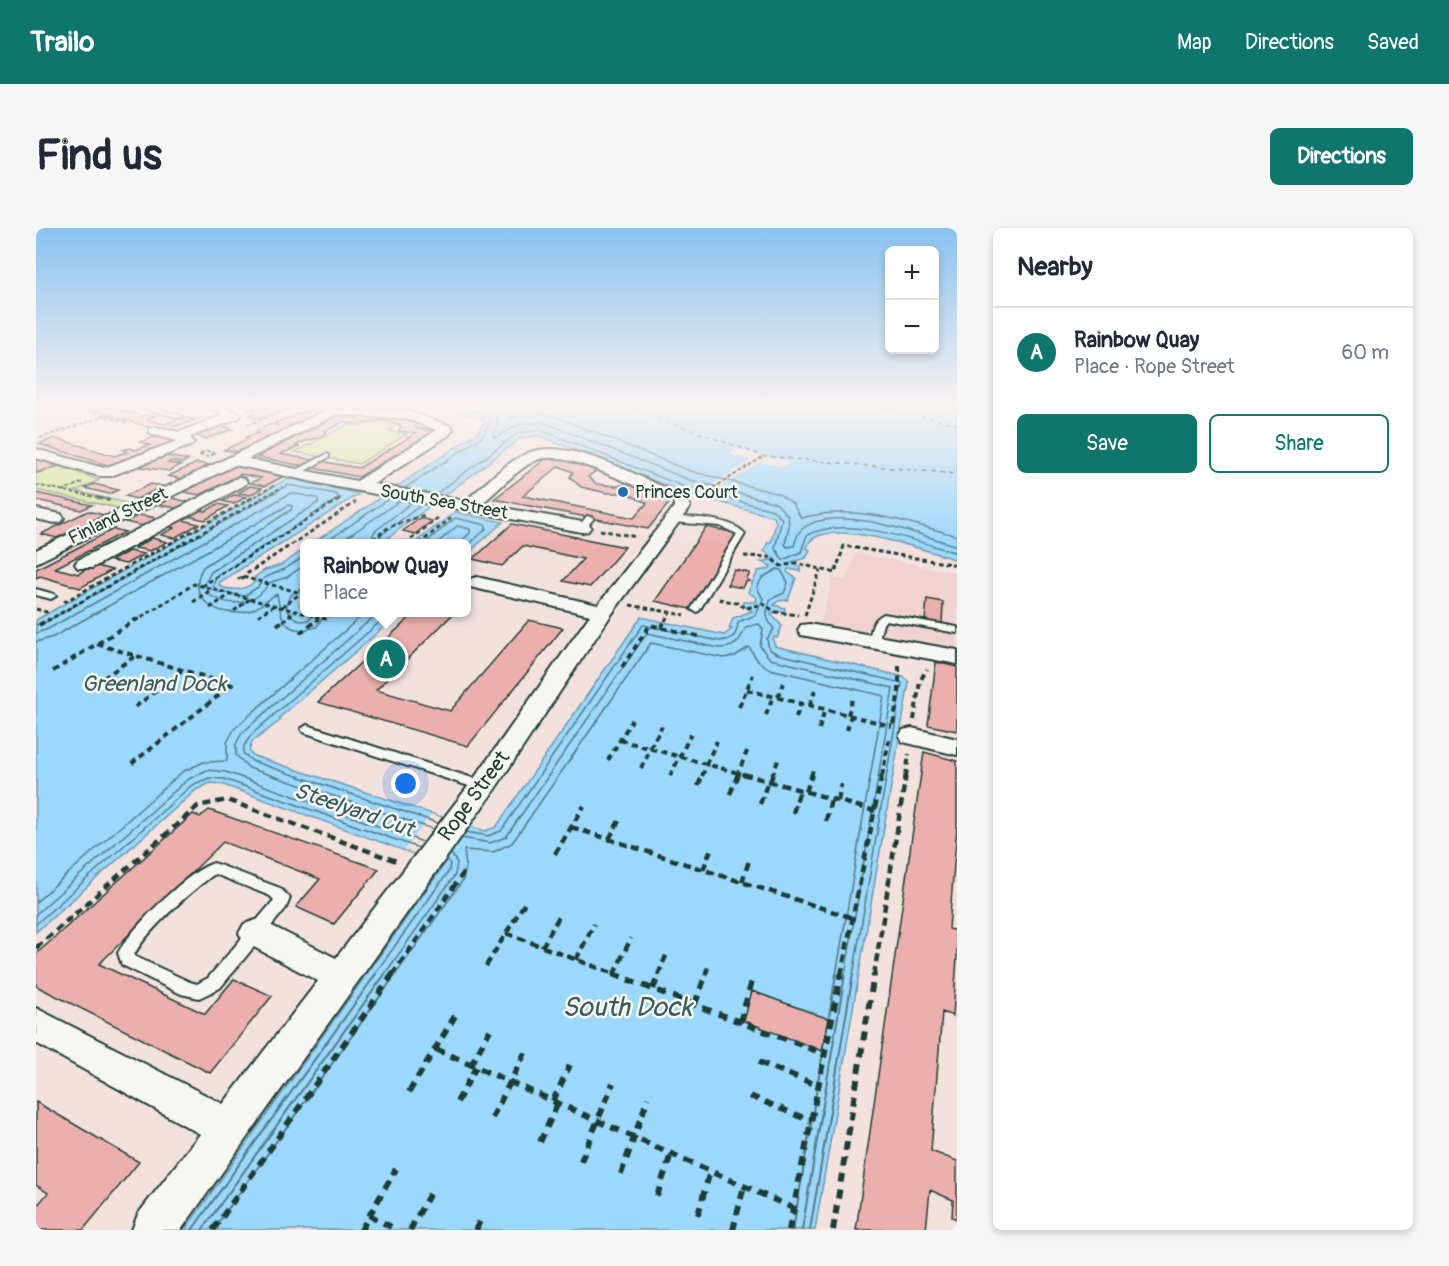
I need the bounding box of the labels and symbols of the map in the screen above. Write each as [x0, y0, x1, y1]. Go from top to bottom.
street label: South Sea Street [378, 479, 510, 525]
place label: Princes Court [635, 481, 738, 504]
street label: Finland Street [64, 482, 172, 550]
marker: Princes Court [616, 485, 630, 499]
pin: A [366, 636, 406, 682]
water label: Greenland Dock [82, 670, 228, 698]
street label: Rope Street [432, 745, 516, 847]
your location [391, 769, 420, 798]
water label: Steelyard Cut [290, 776, 420, 844]
water label: South Dock [562, 991, 695, 1024]

